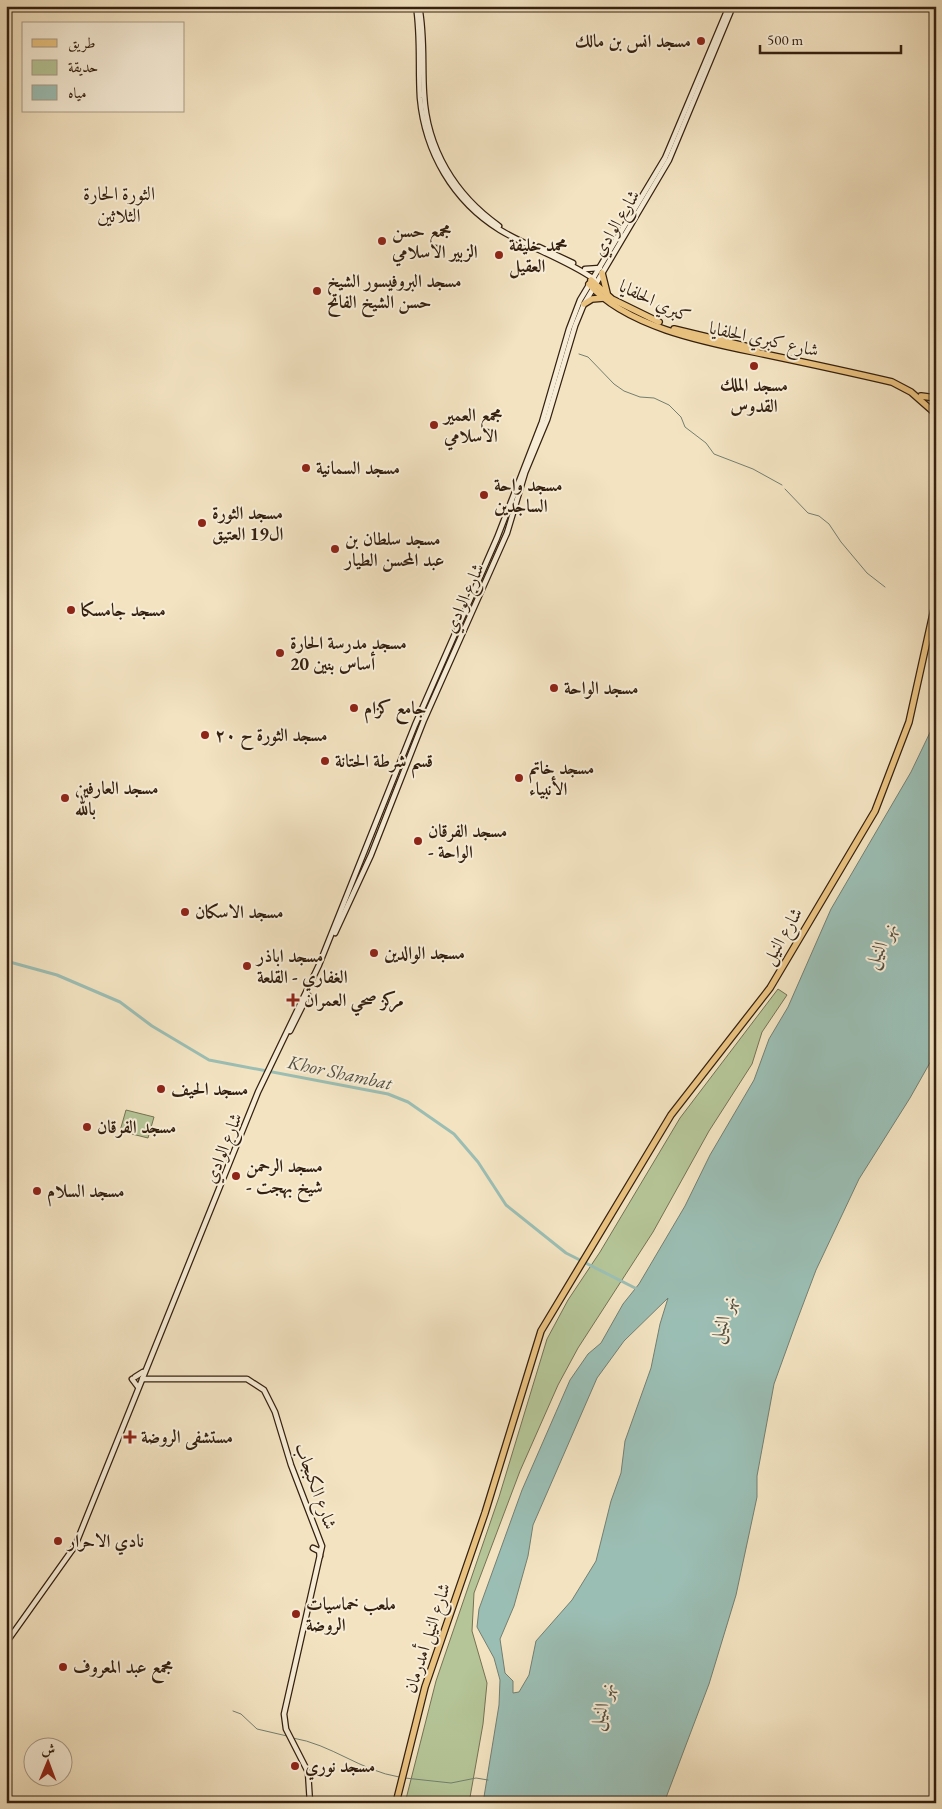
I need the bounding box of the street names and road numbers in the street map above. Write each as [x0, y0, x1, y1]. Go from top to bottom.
street label: شارع الوادي [587, 185, 648, 262]
street label: كبري الحلفايا [614, 274, 695, 331]
street label: شارع كبري الحلفايا [706, 316, 821, 365]
street label: شارع الوادي [438, 559, 493, 638]
street label: شارع النيل [756, 903, 811, 970]
street label: شارع الوادي [198, 1109, 251, 1188]
street label: شارع الكبجاب [286, 1439, 343, 1534]
street label: شارع النيل أمدرمان [397, 1580, 459, 1697]

